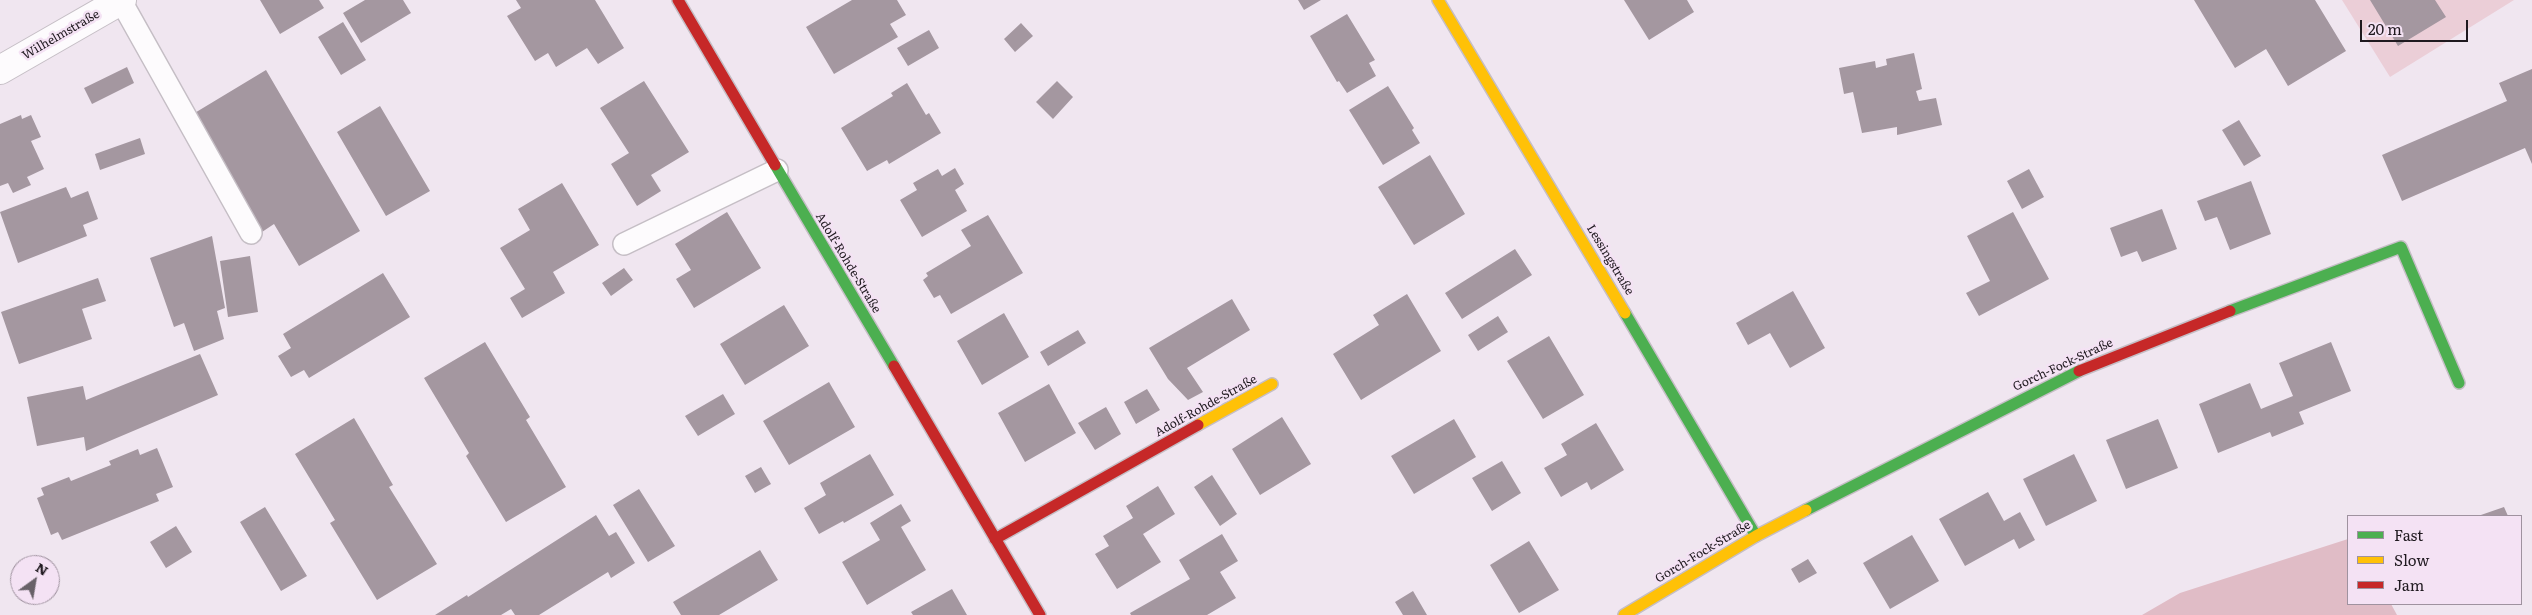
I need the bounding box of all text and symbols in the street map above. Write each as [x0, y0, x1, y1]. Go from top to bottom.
street label: Wilhelmstraße [20, 7, 102, 63]
scale bar [2362, 10, 2470, 42]
text: 20 m [2368, 17, 2402, 40]
street label: Adolf-Rohde-Straße [812, 210, 884, 316]
street label: Lessingstraße [1583, 222, 1637, 298]
street label: Gorch-Fock-Straße [2011, 336, 2115, 394]
street label: Adolf-Rohde-Straße [1153, 372, 1259, 440]
legend [2347, 515, 2522, 605]
street label: Gorch-Fock-Straße [1653, 518, 1753, 586]
text: Fast [2394, 523, 2423, 546]
text: Slow [2394, 548, 2429, 571]
north arrow [10, 555, 60, 605]
text: N [32, 557, 53, 580]
text: Jam [2394, 573, 2424, 596]

